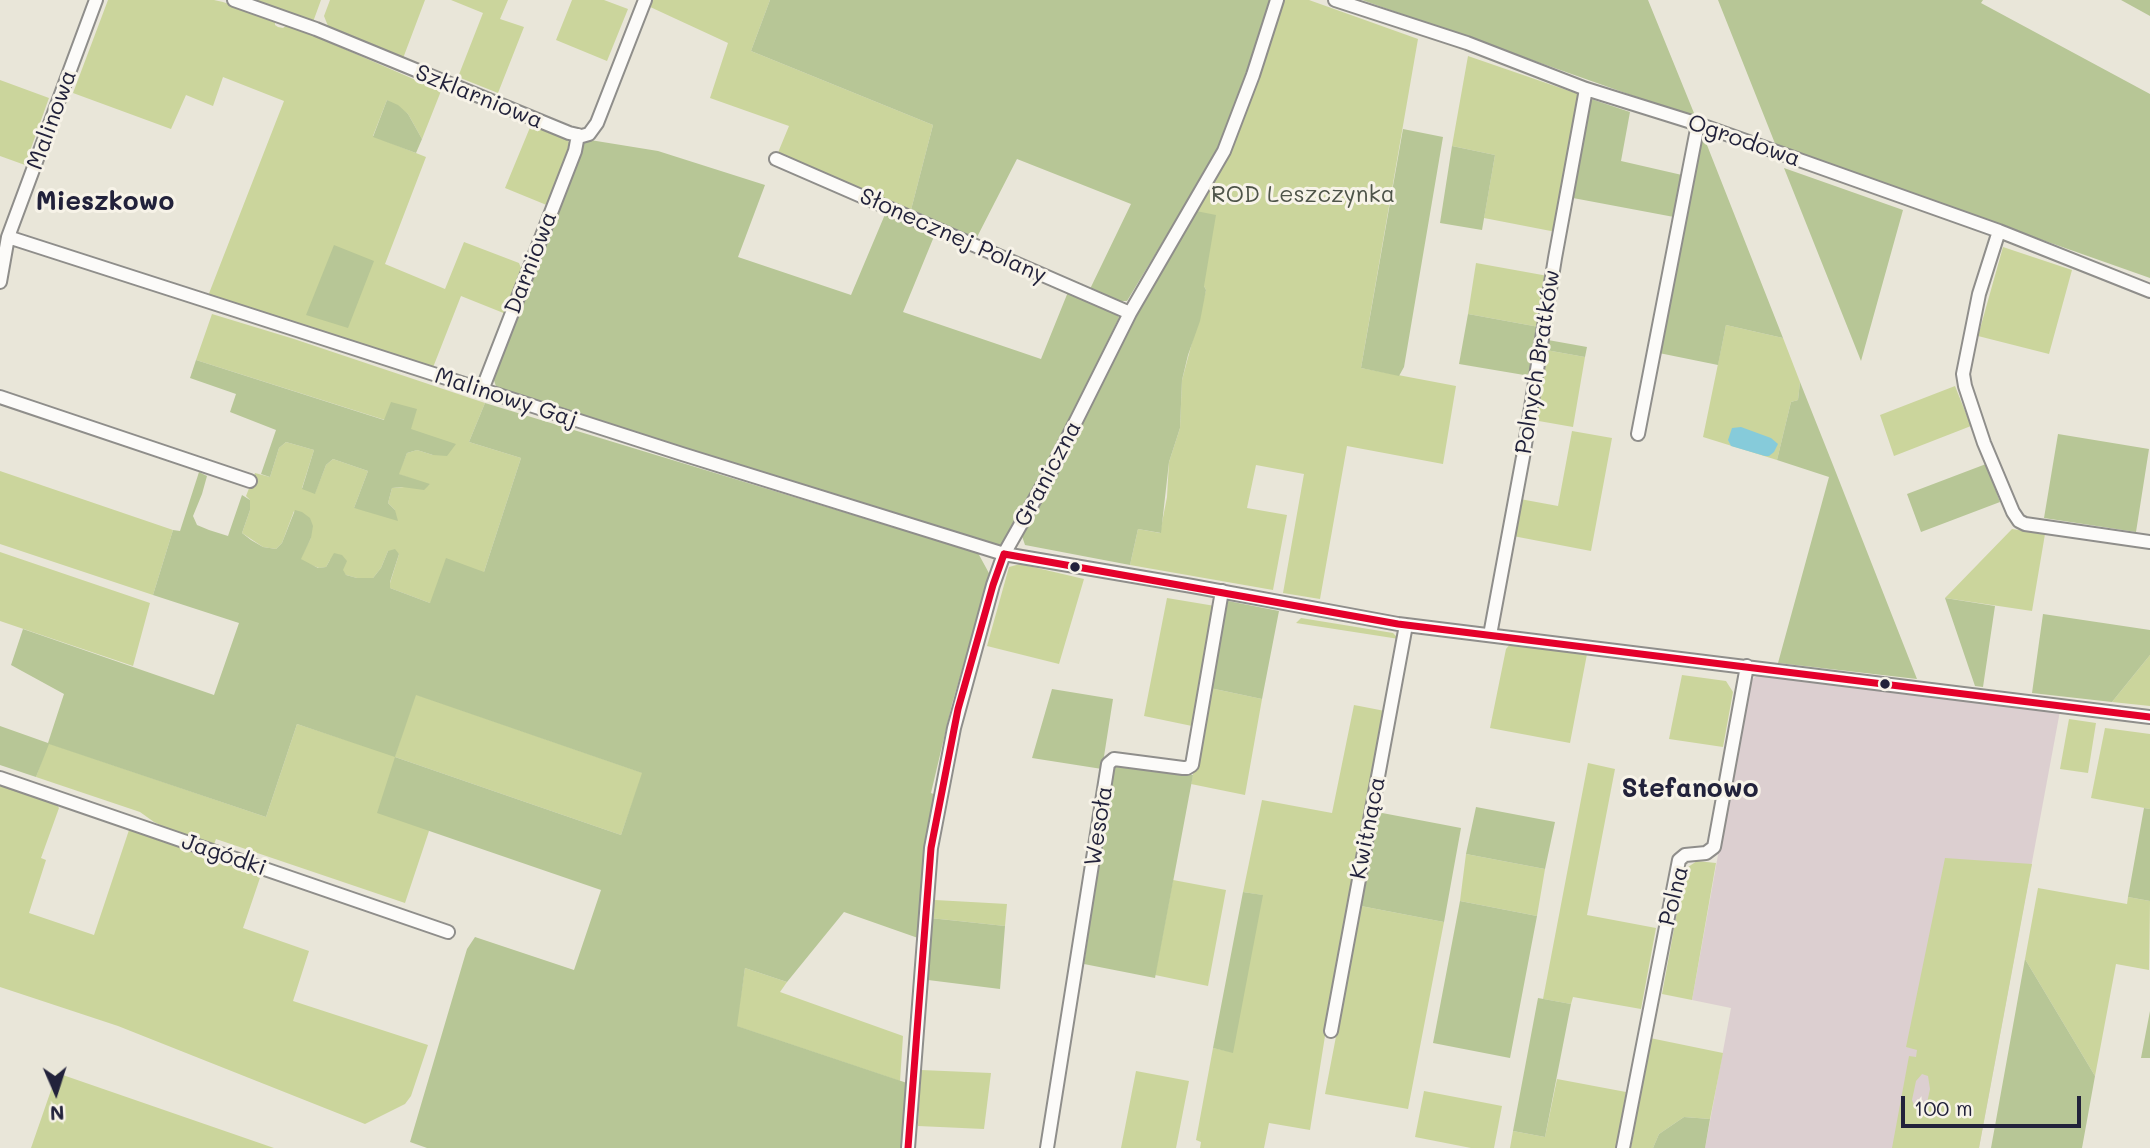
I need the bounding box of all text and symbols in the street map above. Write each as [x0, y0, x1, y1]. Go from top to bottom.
street label: Szklarniowa [411, 59, 547, 135]
street label: Malinowa [21, 66, 83, 174]
street label: Ogrodowa [1684, 109, 1804, 173]
park label: ROD Leszczynka [1211, 181, 1395, 209]
street label: Słonecznej Polany [855, 182, 1051, 290]
district label: Mieszkowo [36, 186, 174, 218]
street label: Darniowa [499, 208, 563, 318]
street label: Polnych Bratków [1510, 268, 1566, 456]
street label: Malinowy Gaj [431, 362, 581, 434]
street label: Graniczna [1009, 416, 1087, 532]
unlabelled marker [1068, 560, 1082, 574]
unlabelled marker [1878, 677, 1892, 691]
district label: Stefanowo [1622, 773, 1758, 805]
street label: Kwitnąca [1345, 774, 1391, 882]
street label: Wesoła [1079, 784, 1119, 868]
street label: Jagódki [178, 828, 270, 882]
street label: Polna [1653, 863, 1695, 929]
north arrow [21, 1057, 91, 1127]
scale bar [1905, 1082, 2085, 1126]
text: 100 m [1914, 1094, 1973, 1121]
text: N [49, 1101, 65, 1126]

